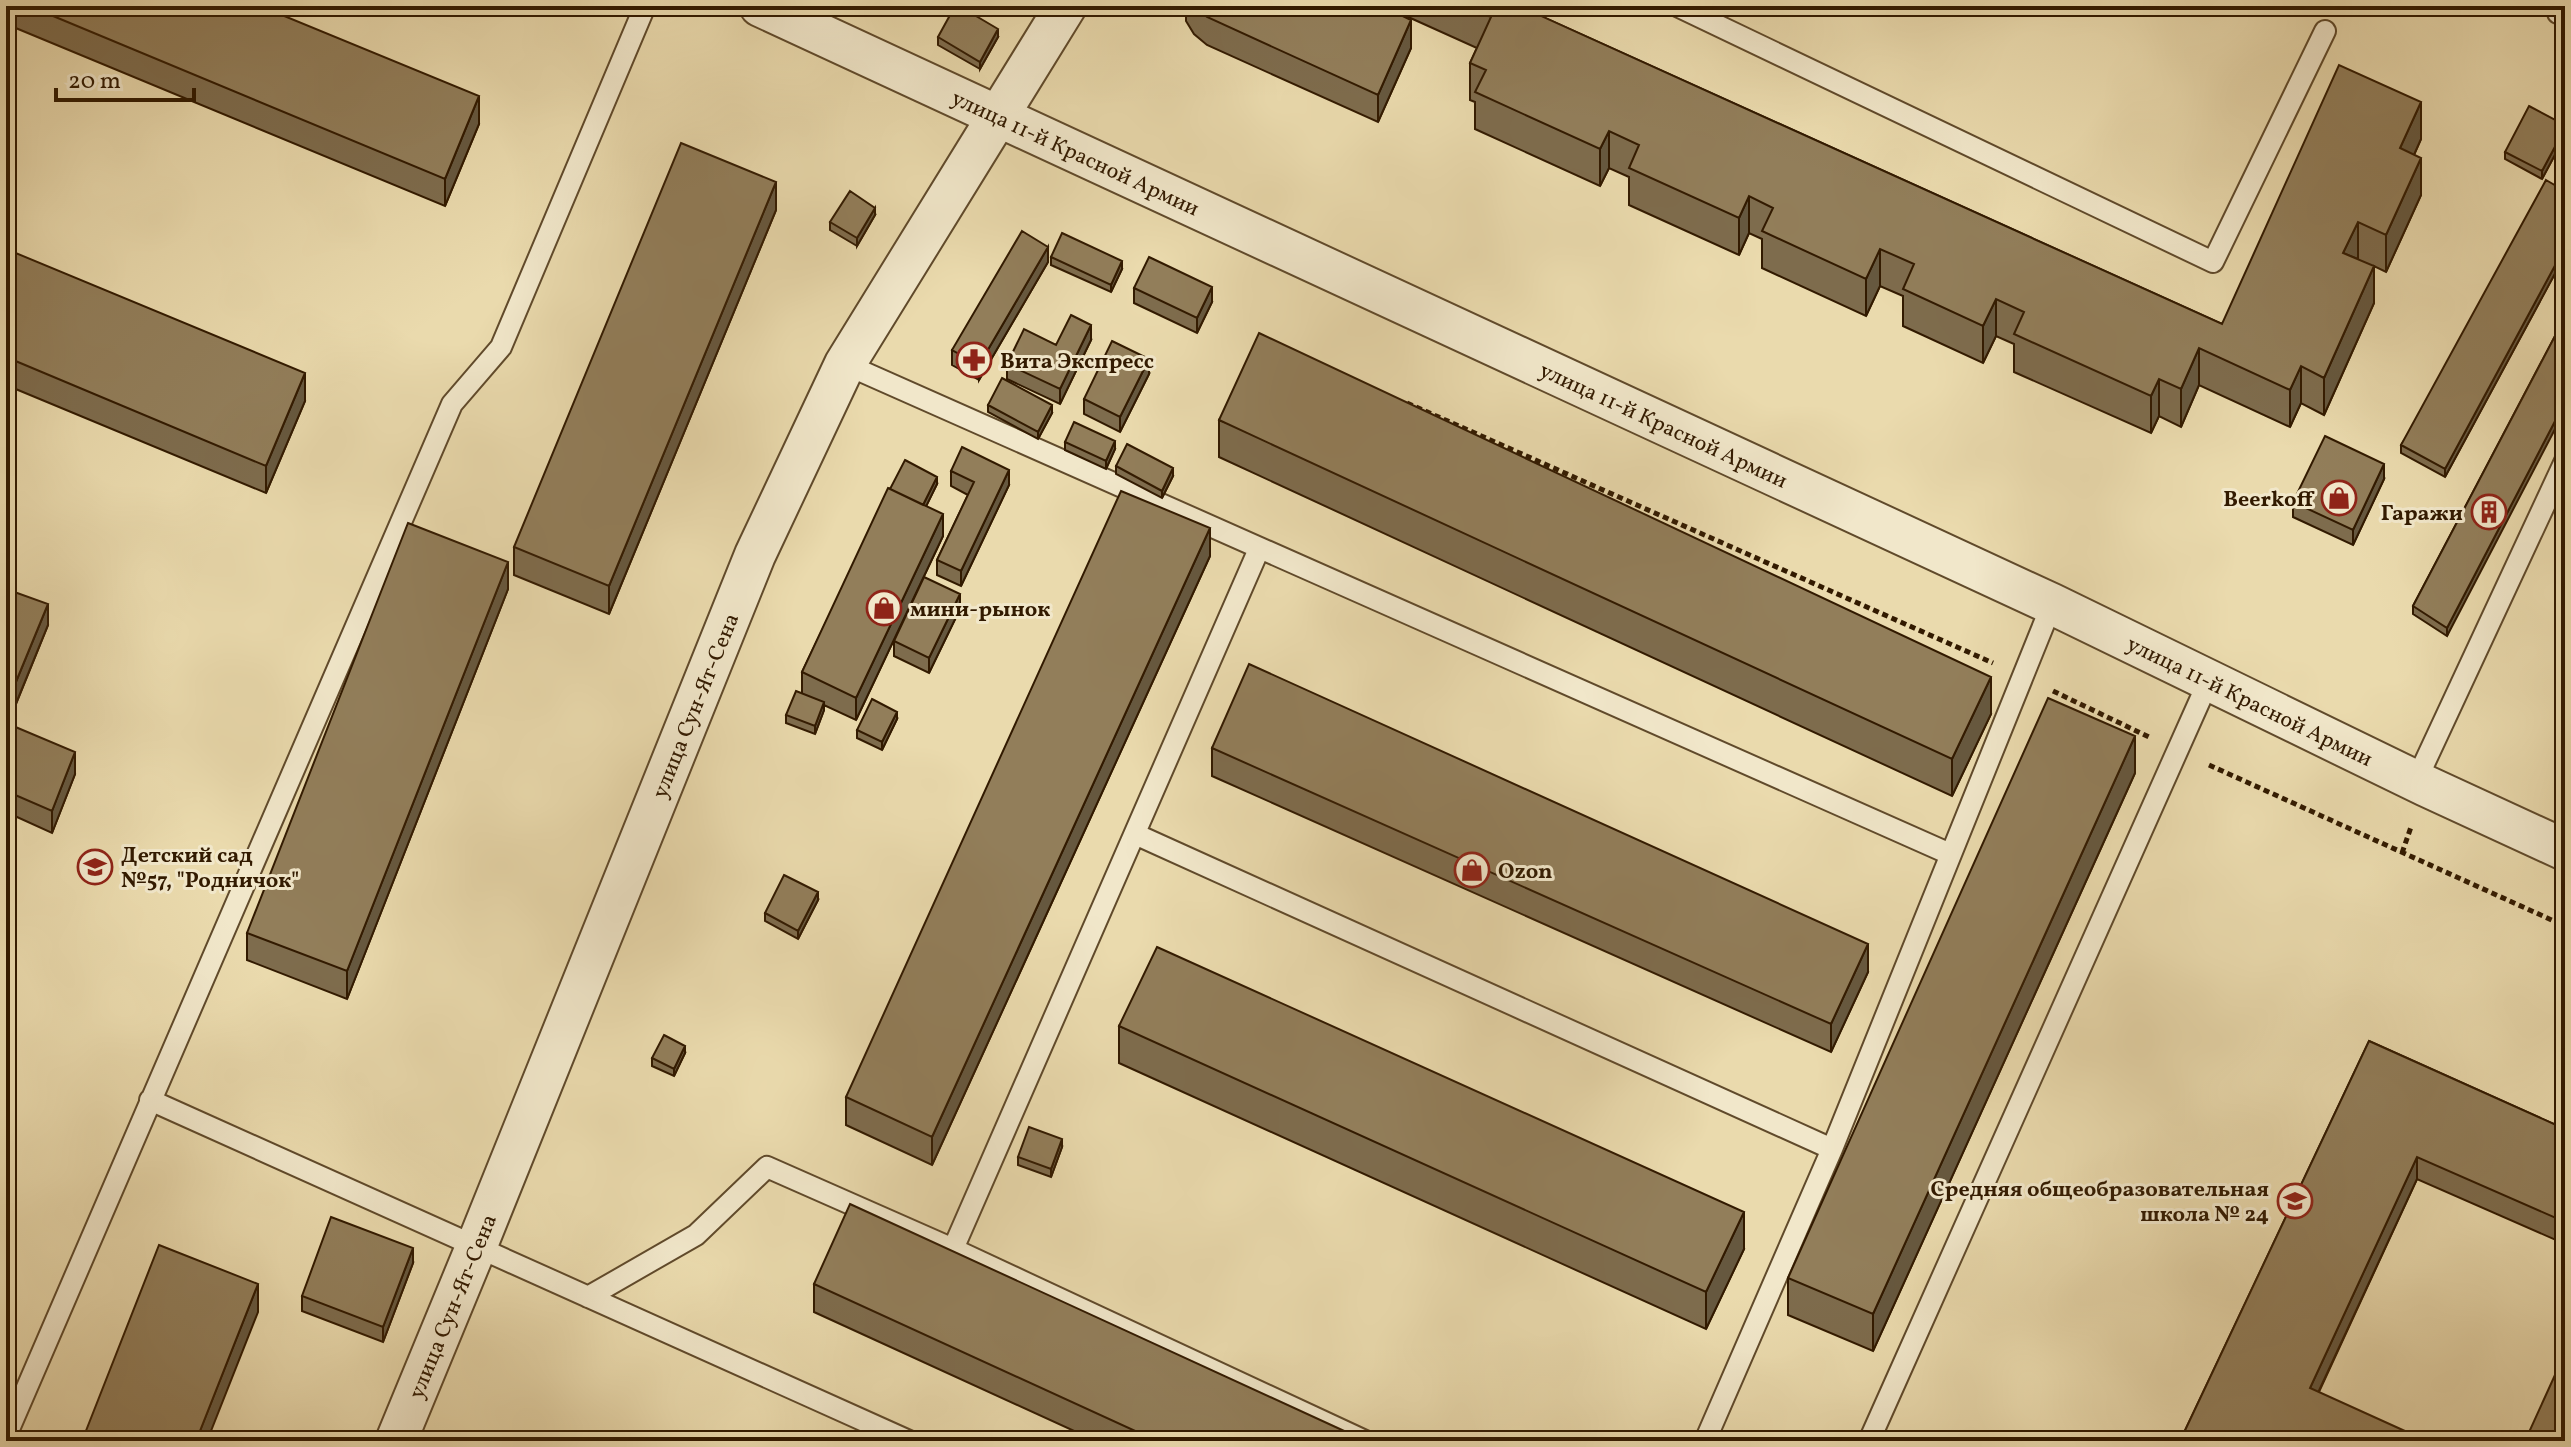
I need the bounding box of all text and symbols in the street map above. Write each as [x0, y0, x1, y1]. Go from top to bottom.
scale bar [56, 52, 194, 102]
text: 20 m [68, 65, 121, 99]
street label: улица 11-й Красной Армии [946, 84, 1204, 225]
pharmacy icon: Вита Экспресс [955, 341, 993, 379]
place label: Вита Экспресс [1000, 347, 1154, 378]
street label: улица 11-й Красной Армии [1534, 356, 1792, 497]
shop icon: Beerkoff [2320, 479, 2358, 517]
place label: Beerkoff [2223, 485, 2315, 516]
building icon: Гаражи [2470, 493, 2508, 531]
place label: Гаражи [2381, 499, 2463, 530]
shop icon: мини-рынок [865, 589, 903, 627]
place label: мини-рынок [910, 595, 1050, 626]
street label: улица Сун-Ят-Сена [646, 609, 748, 803]
street label: улица 11-й Красной Армии [2121, 630, 2377, 776]
place label: Детский сад №57, "Родничок" [121, 841, 299, 897]
school or university icon: Детский сад №57, "Родничок" [76, 848, 114, 886]
shop icon: Ozon [1453, 851, 1491, 889]
place label: Ozon [1498, 857, 1553, 888]
place label: Средняя общеобразовательная школа № 24 [1930, 1175, 2269, 1231]
school or university icon: Средняя общеобразовательная школа № 24 [2276, 1182, 2314, 1220]
street label: улица Сун-Ят-Сена [402, 1210, 506, 1404]

